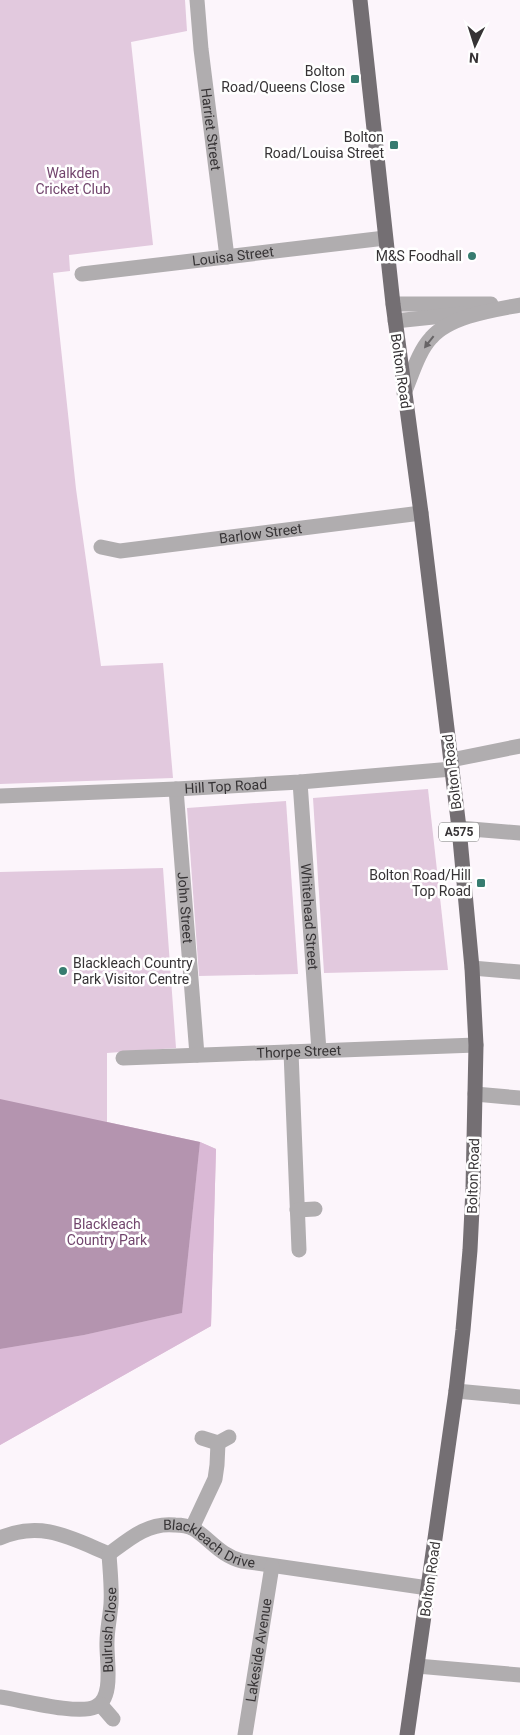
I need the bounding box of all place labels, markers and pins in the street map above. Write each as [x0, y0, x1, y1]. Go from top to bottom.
place label: Bolton Road/Queens Close [221, 63, 345, 95]
marker: Bolton Road/Queens Close [349, 73, 361, 85]
place label: Bolton Road/Louisa Street [264, 129, 384, 161]
marker: Bolton Road/Louisa Street [388, 139, 400, 151]
place label: M&S Foodhall [376, 248, 462, 264]
marker: M&S Foodhall [466, 250, 478, 262]
place label: Bolton Road/Hill Top Road [369, 867, 471, 899]
marker: Bolton Road/Hill Top Road [475, 877, 487, 889]
place label: Blackleach Country Park Visitor Centre [73, 955, 193, 987]
marker: Blackleach Country Park Visitor Centre [57, 965, 69, 977]

